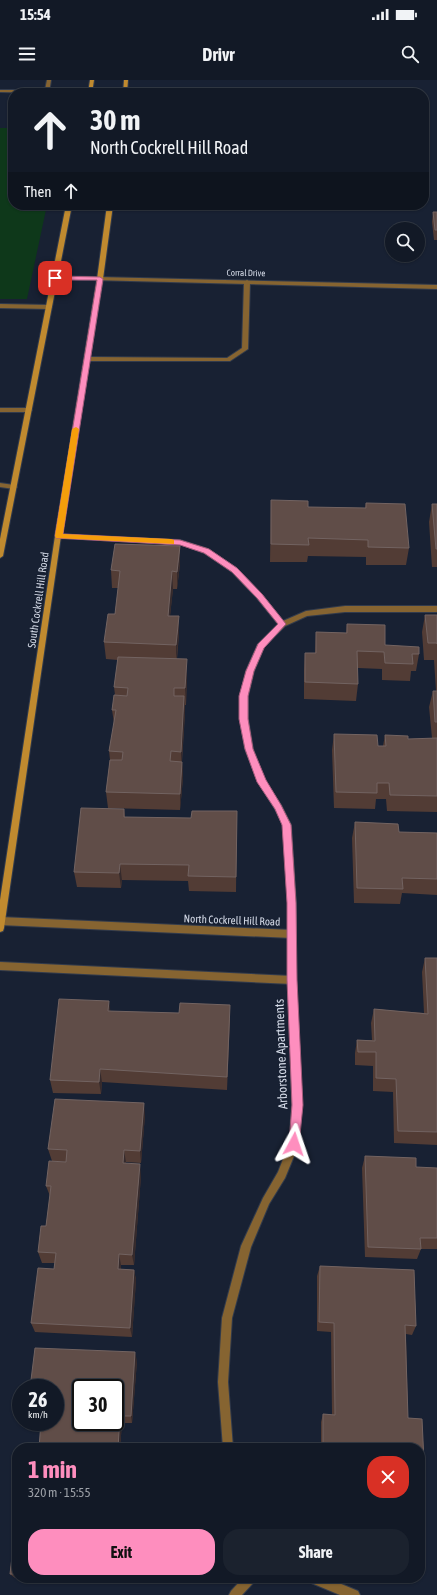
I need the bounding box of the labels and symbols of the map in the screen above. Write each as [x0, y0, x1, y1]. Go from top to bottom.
pin [38, 261, 72, 295]
street label: Corral Drive [227, 268, 265, 278]
street label: South Cockrell Hill Road [25, 551, 51, 649]
street label: North Cockrell Hill Road [183, 912, 281, 928]
street label: Arborstone Apartments [272, 998, 290, 1110]
position arrow [273, 1123, 315, 1165]
speed limit sign: 30 [72, 1379, 124, 1431]

